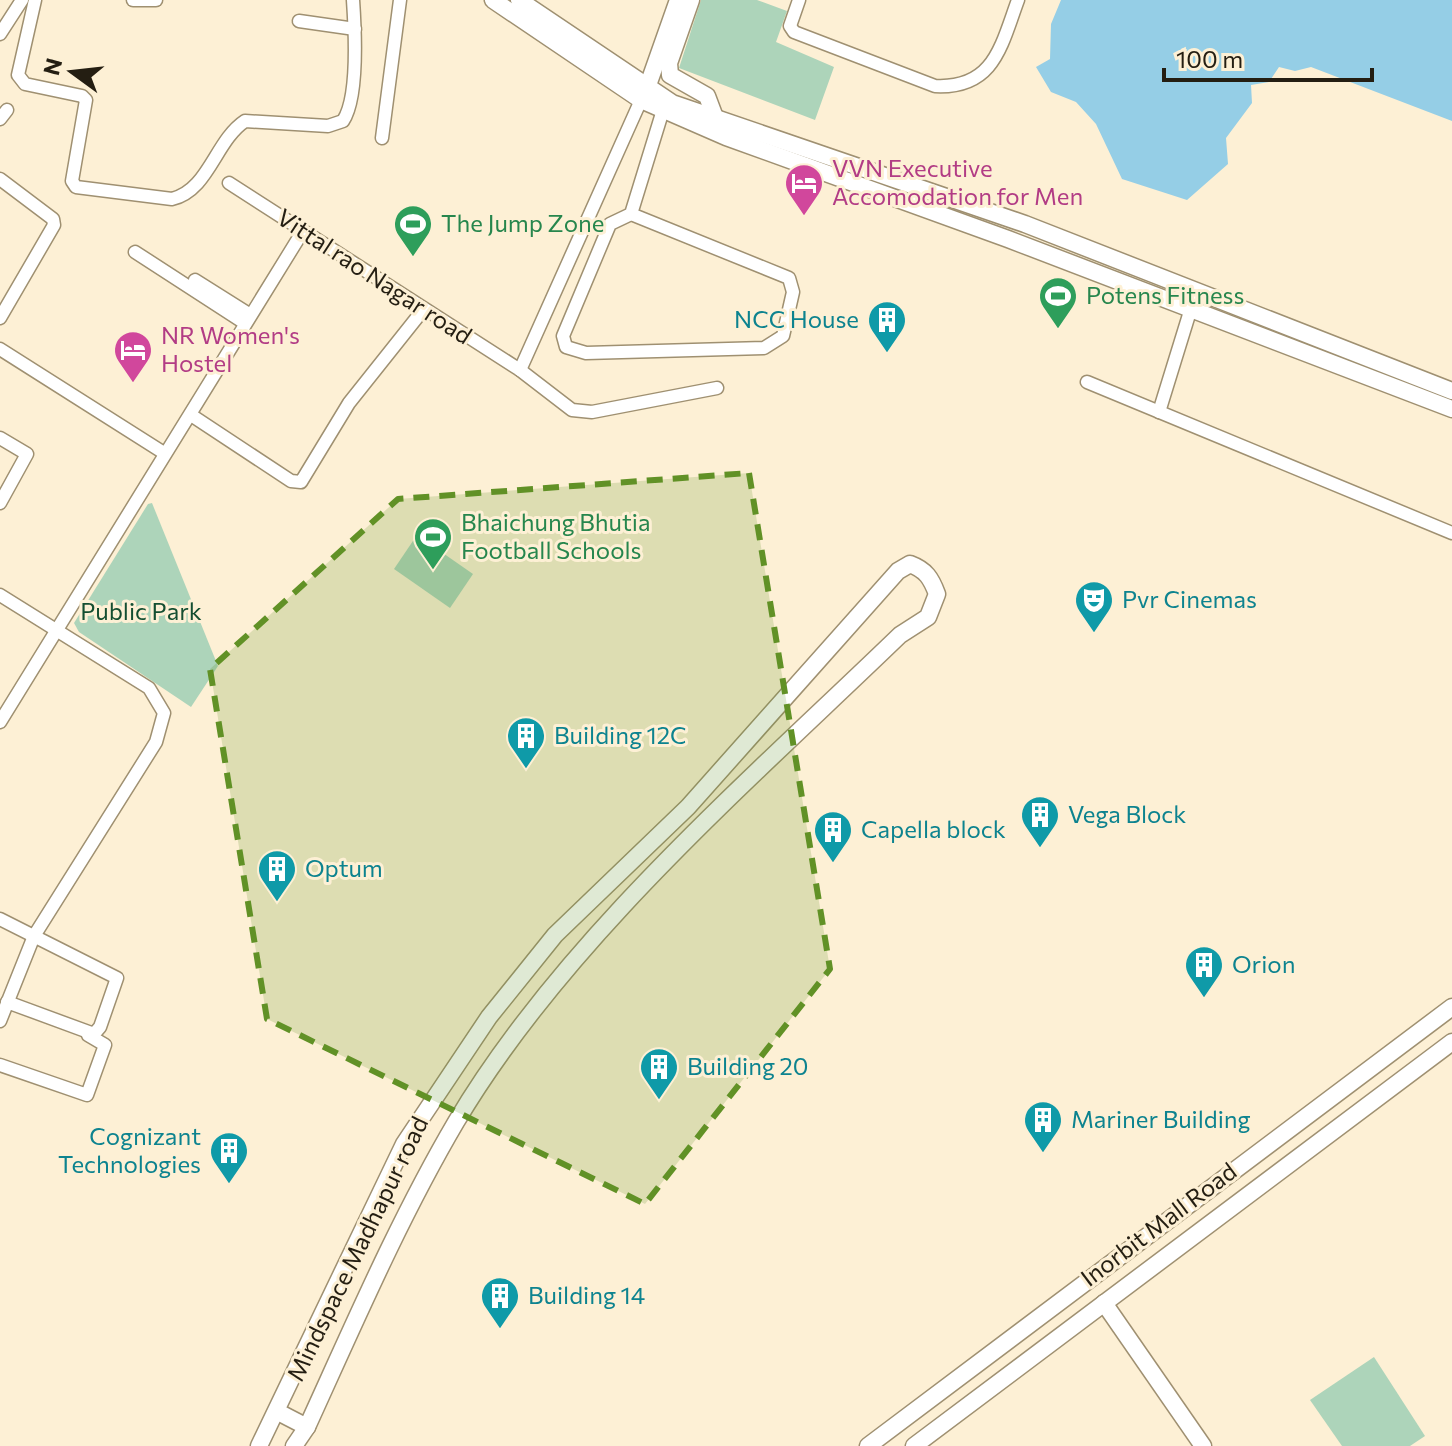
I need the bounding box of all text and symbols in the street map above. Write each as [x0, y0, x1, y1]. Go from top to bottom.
north arrow [32, 32, 112, 112]
scale bar [1164, 32, 1372, 82]
text: 100 m [1176, 44, 1243, 73]
text: N [37, 55, 67, 78]
place label: VVN Executive Accomodation for Men [832, 153, 1083, 210]
hotel icon: VVN Executive Accomodation for Men [783, 162, 825, 217]
street label: Vittal rao Nagar road [272, 202, 478, 350]
sports icon: The Jump Zone [392, 203, 434, 258]
place label: The Jump Zone [441, 208, 604, 237]
sports icon: Potens Fitness [1037, 275, 1079, 330]
place label: Potens Fitness [1086, 280, 1244, 309]
building icon: NCC House [866, 299, 908, 354]
place label: NCC House [734, 304, 859, 333]
place label: NR Women's Hostel [161, 320, 300, 377]
hotel icon: NR Women's Hostel [112, 329, 154, 384]
place label: Bhaichung Bhutia Football Schools [461, 507, 651, 564]
sports icon: Bhaichung Bhutia Football Schools [412, 516, 454, 571]
theatre icon: Pvr Cinemas [1073, 579, 1115, 634]
place label: Pvr Cinemas [1122, 584, 1257, 613]
park label: Public Park [80, 596, 202, 625]
building icon: Building 12C [505, 715, 547, 770]
place label: Building 12C [554, 720, 687, 749]
building icon: Vega Block [1019, 794, 1061, 849]
place label: Vega Block [1068, 799, 1186, 828]
building icon: Capella block [812, 809, 854, 864]
place label: Capella block [861, 814, 1006, 843]
building icon: Optum [256, 848, 298, 903]
place label: Optum [305, 853, 383, 882]
building icon: Orion [1183, 944, 1225, 999]
place label: Orion [1232, 949, 1295, 978]
building icon: Building 20 [638, 1046, 680, 1101]
place label: Building 20 [687, 1051, 808, 1080]
building icon: Mariner Building [1022, 1099, 1064, 1154]
place label: Mariner Building [1071, 1104, 1251, 1133]
street label: Mindspace Madhapur road [280, 1111, 433, 1385]
place label: Cognizant Technologies [58, 1121, 201, 1178]
building icon: Cognizant Technologies [208, 1130, 250, 1185]
street label: Inorbit Mall Road [1075, 1156, 1242, 1292]
building icon: Building 14 [479, 1275, 521, 1330]
place label: Building 14 [528, 1280, 645, 1309]

